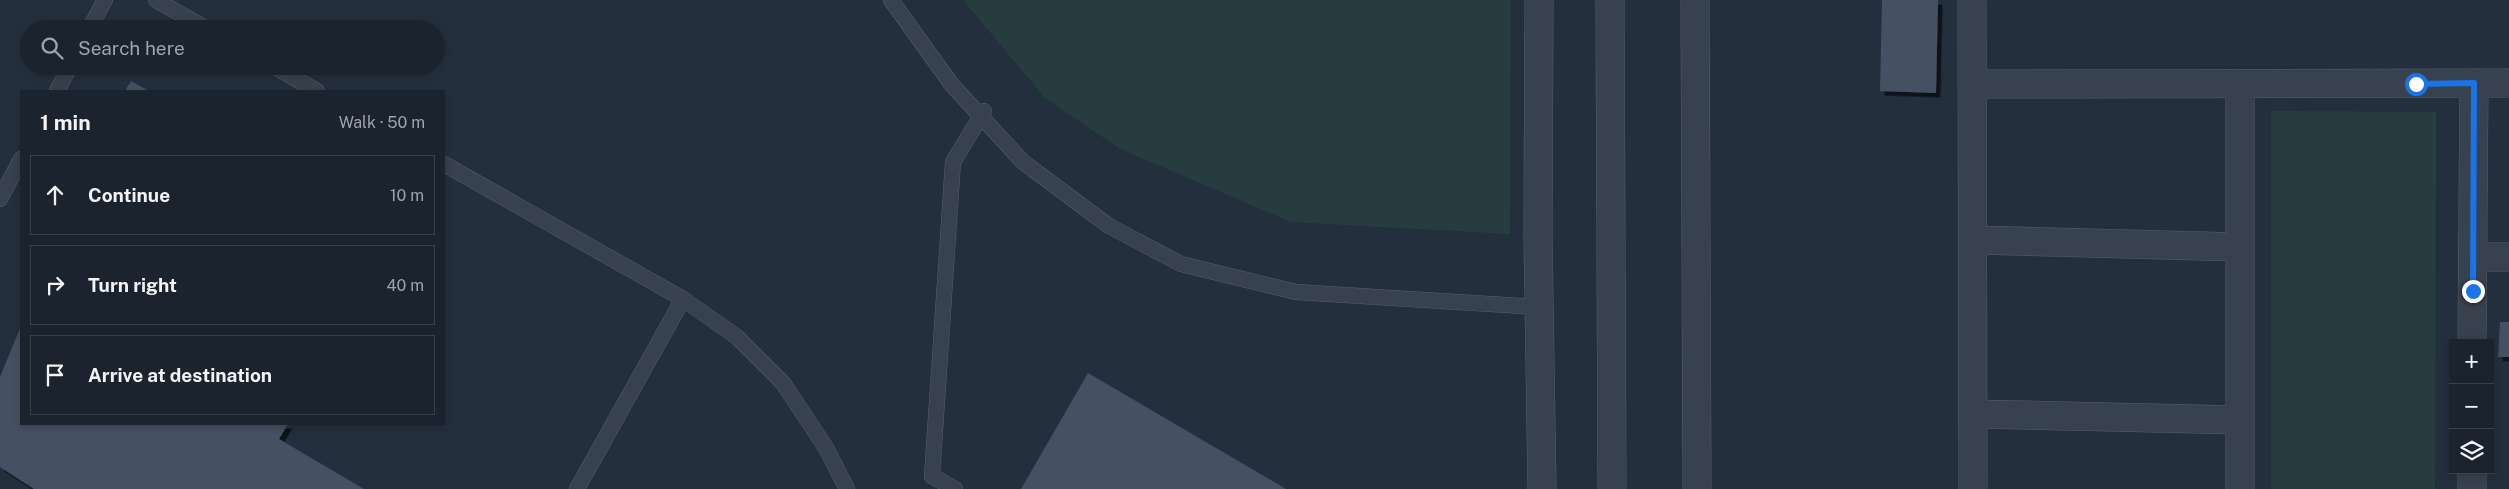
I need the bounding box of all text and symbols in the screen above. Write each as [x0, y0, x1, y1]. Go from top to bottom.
search box [20, 20, 445, 75]
icon: search [38, 34, 66, 62]
text: Search here [78, 37, 185, 59]
route start [2405, 73, 2428, 96]
text: 1 min [40, 110, 91, 135]
text: Walk · 50 m [339, 113, 425, 132]
icon: ahead [41, 181, 69, 209]
text: Continue [88, 184, 170, 206]
text: 10 m [390, 186, 424, 205]
icon: right [41, 271, 69, 299]
text: Turn right [88, 274, 177, 296]
text: 40 m [386, 276, 424, 295]
route end [2462, 280, 2485, 303]
map controls [2449, 339, 2494, 474]
button: + [2449, 339, 2494, 384]
icon: arrive [41, 361, 69, 389]
text: Arrive at destination [88, 364, 272, 386]
button: − [2449, 384, 2494, 429]
button: layers [2449, 429, 2494, 474]

